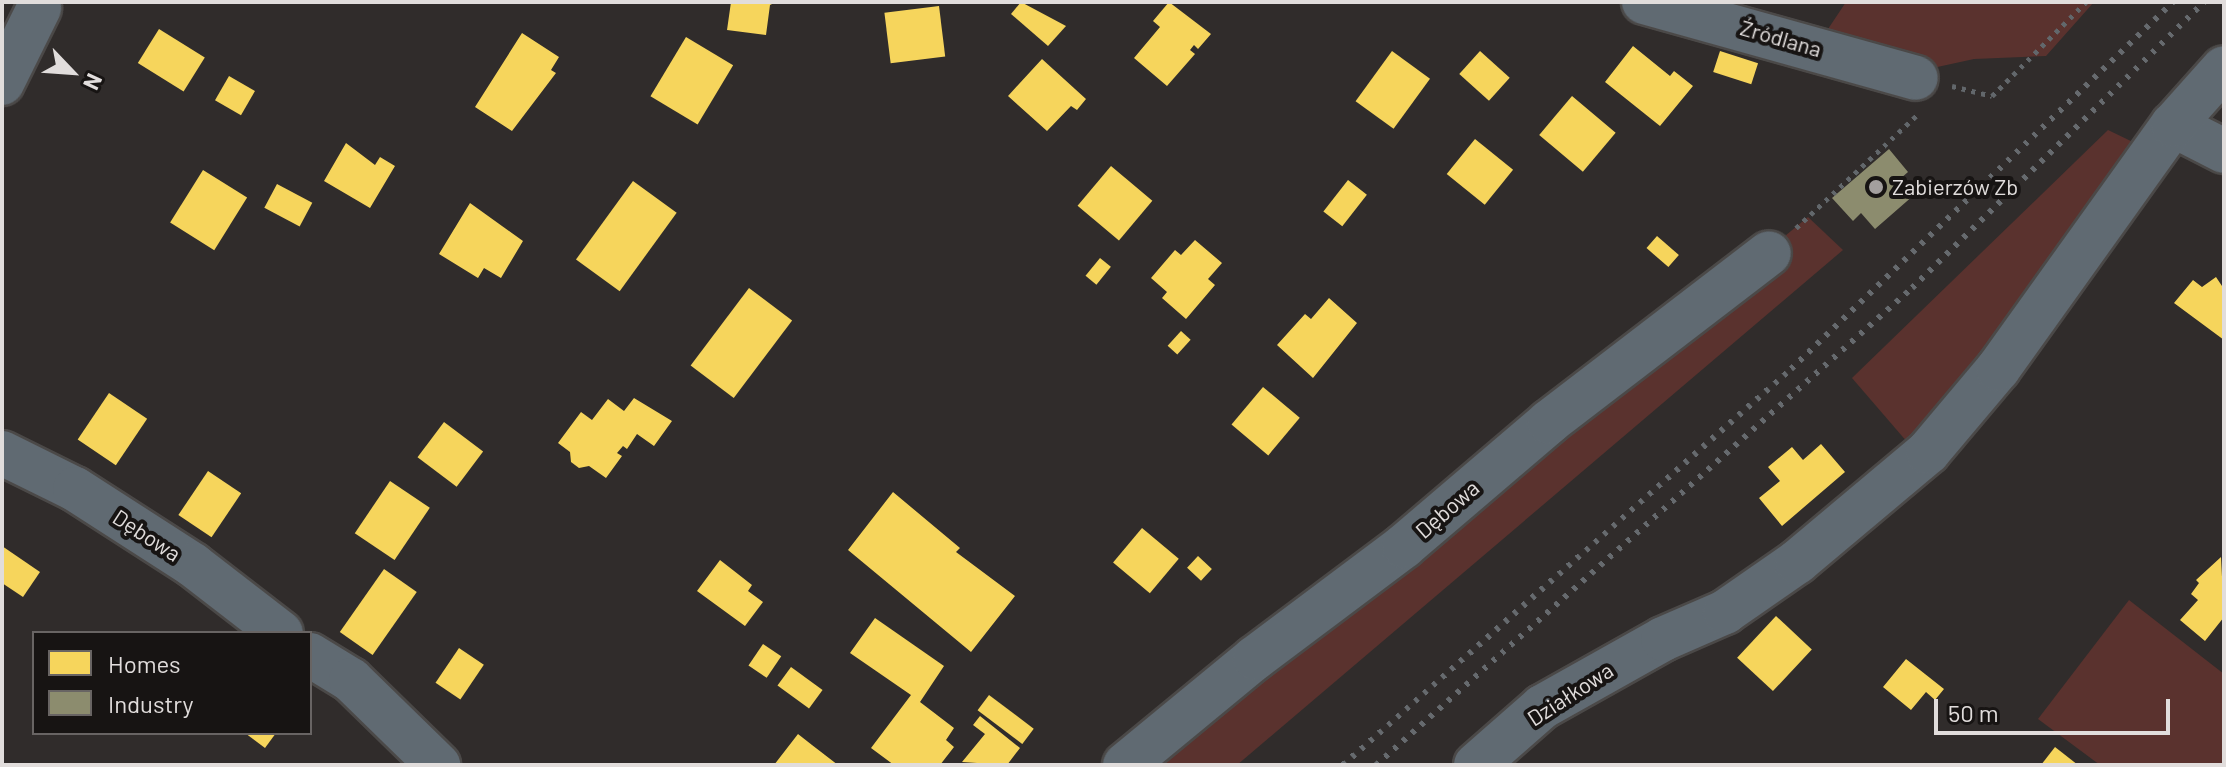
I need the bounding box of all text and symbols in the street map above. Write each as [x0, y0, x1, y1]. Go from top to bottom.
street label: Źródlana [1737, 14, 1825, 62]
north arrow [32, 32, 112, 112]
text: N [79, 70, 109, 94]
place label: Zabierzów Zb [1892, 174, 2018, 200]
marker: Zabierzów Zb [1867, 178, 1885, 196]
street label: Dębowa [1410, 474, 1484, 544]
street label: Dębowa [108, 503, 186, 567]
legend [32, 631, 312, 735]
text: Homes [108, 649, 181, 678]
street label: Działkowa [1522, 657, 1618, 731]
scale bar [1938, 683, 2174, 733]
text: Industry [108, 689, 194, 718]
text: 50 m [1948, 698, 1999, 727]

